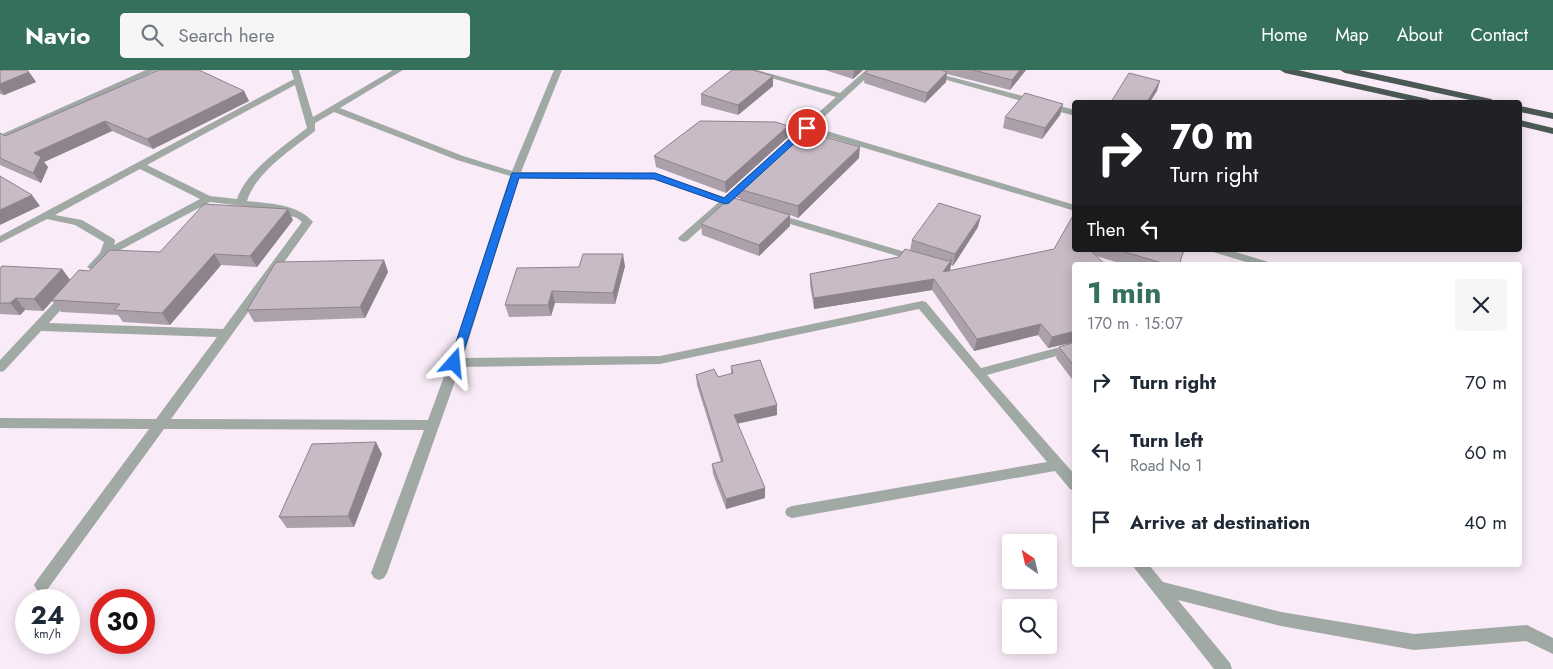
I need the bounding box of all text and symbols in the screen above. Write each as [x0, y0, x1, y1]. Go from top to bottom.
search box [120, 13, 470, 58]
text: Navio [25, 18, 90, 53]
icon: search [138, 21, 166, 49]
text: Search here [178, 22, 274, 49]
text: Home [1261, 22, 1307, 48]
text: Map [1335, 22, 1369, 48]
text: About [1397, 22, 1442, 48]
text: Contact [1470, 22, 1528, 48]
pin [786, 107, 828, 149]
text: 70 m [1170, 112, 1253, 162]
icon: arrive [793, 114, 821, 142]
icon: right [1087, 120, 1152, 185]
text: Turn right [1170, 158, 1258, 190]
icon: left [1136, 215, 1164, 243]
text: Then [1087, 216, 1126, 243]
text: 1 min [1087, 271, 1161, 314]
button: close [1455, 279, 1507, 331]
text: 170 m · 15:07 [1087, 312, 1183, 335]
position arrow [427, 336, 479, 388]
icon: right [1087, 368, 1115, 396]
text: Turn right [1130, 369, 1216, 396]
text: 70 m [1465, 369, 1507, 396]
text: Turn left [1130, 427, 1203, 454]
icon: left [1087, 438, 1115, 466]
text: 60 m [1464, 439, 1507, 466]
text: Road No 1 [1130, 454, 1202, 477]
icon: arrive [1087, 508, 1115, 536]
text: Arrive at destination [1130, 509, 1310, 536]
text: 40 m [1464, 509, 1507, 536]
north arrow [1002, 534, 1058, 589]
map controls [1002, 534, 1057, 654]
speed limit sign: 30 [90, 589, 155, 654]
text: 24 [31, 597, 64, 633]
button: search [1002, 599, 1057, 654]
text: km/h [34, 625, 61, 643]

